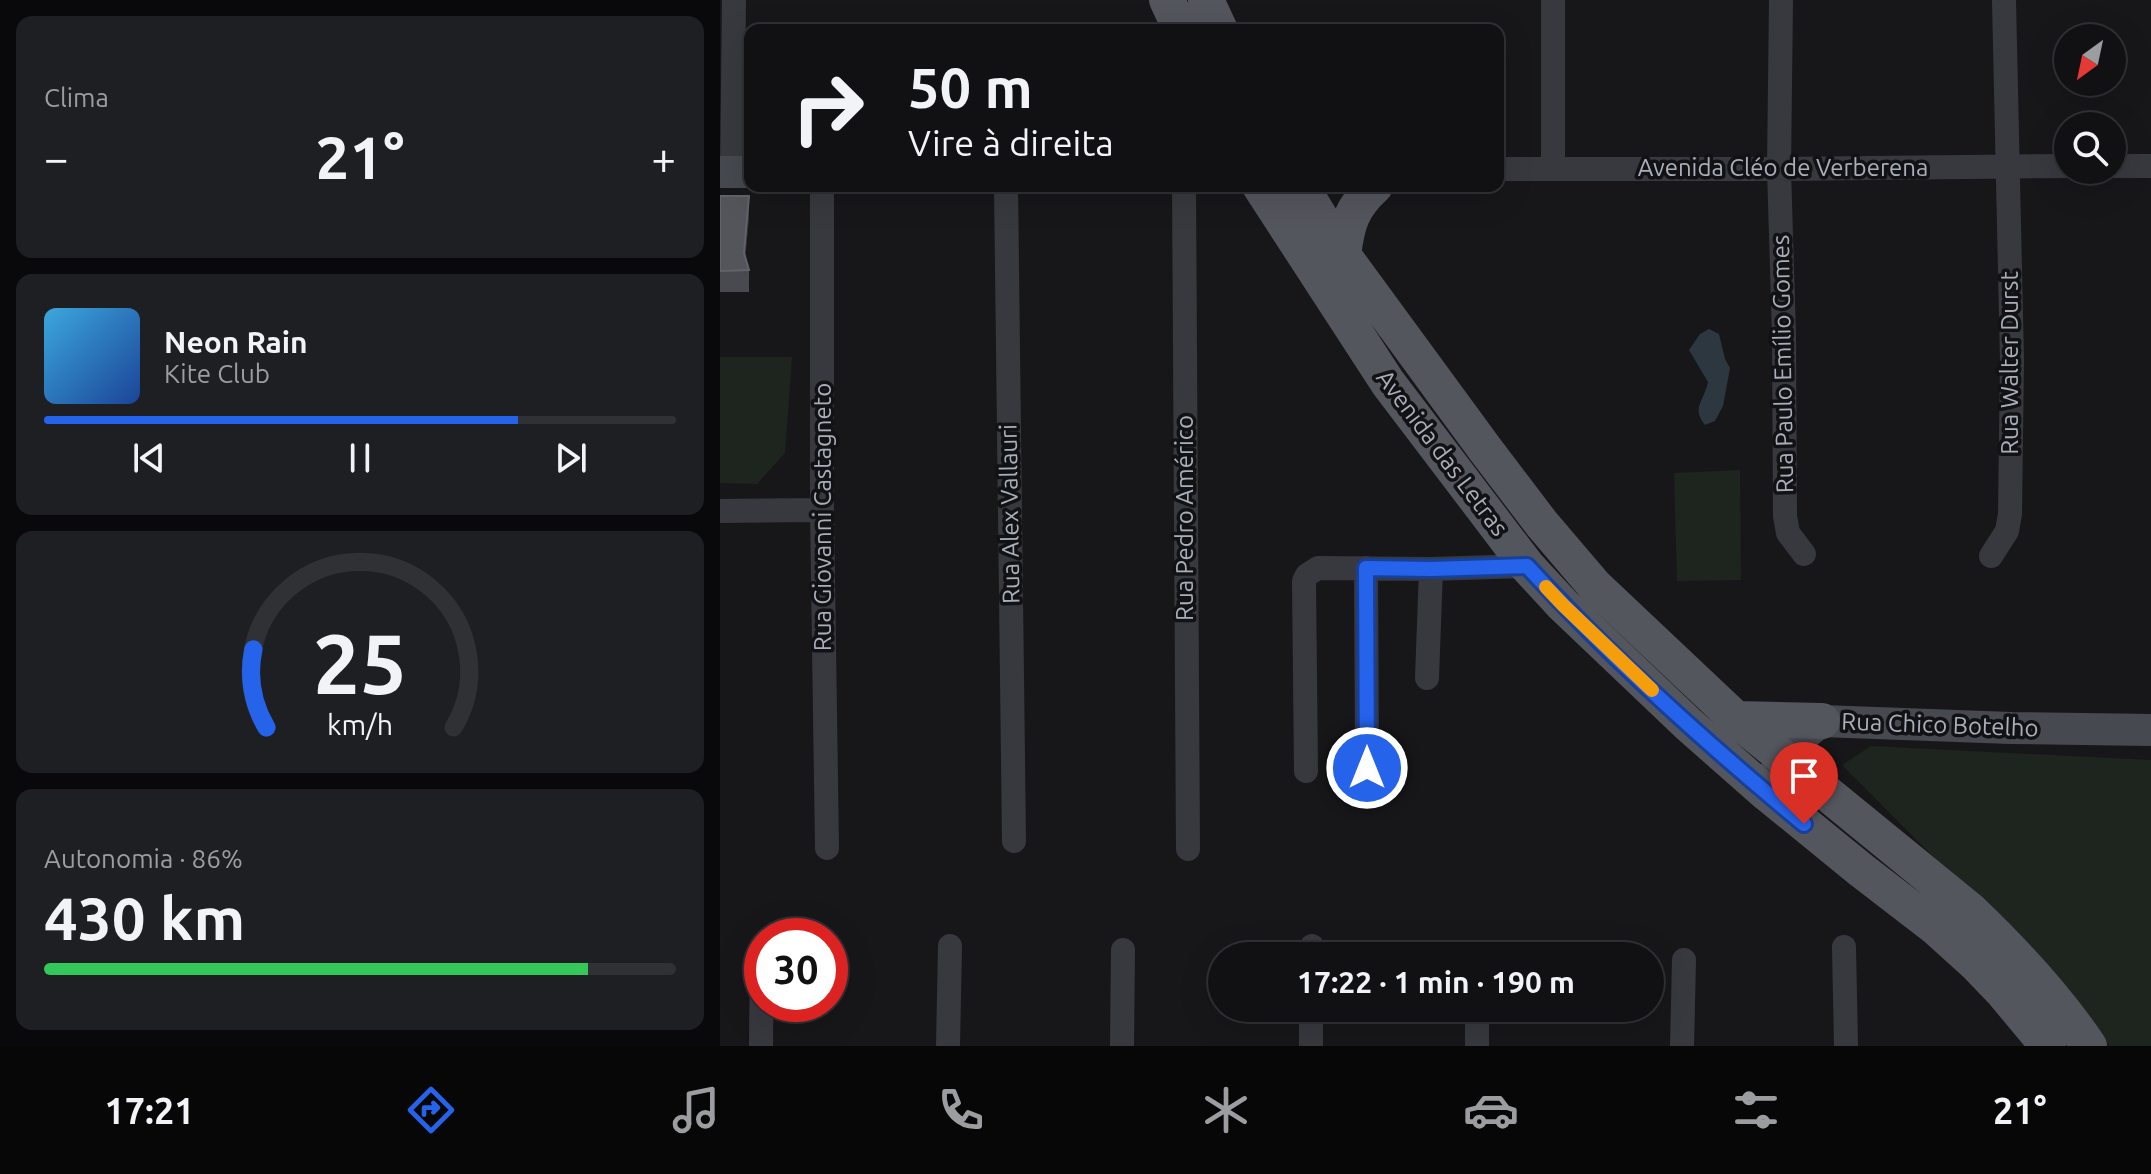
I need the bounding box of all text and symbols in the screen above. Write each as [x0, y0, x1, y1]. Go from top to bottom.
north arrow [2054, 24, 2126, 96]
map controls [2054, 24, 2126, 184]
icon: right [776, 56, 880, 160]
text: 50 m [908, 56, 1033, 119]
text: Clima [44, 83, 109, 112]
button: search [2054, 112, 2126, 184]
text: Vire à direita [908, 122, 1114, 163]
text: 21° [316, 123, 404, 190]
text: − [44, 133, 69, 182]
text: + [651, 133, 676, 182]
street label: Avenida Cléo de Verberena [1638, 154, 1928, 181]
street label: Rua Paulo Emílio Gomes [1767, 235, 1798, 493]
street label: Rua Walter Durst [1996, 271, 2023, 455]
text: Neon Rain [164, 325, 308, 359]
text: Kite Club [164, 359, 270, 388]
street label: Avenida das Letras [1371, 364, 1514, 541]
street label: Rua Giovanni Castagneto [809, 383, 836, 651]
street label: Rua Pedro Américo [1171, 415, 1198, 621]
street label: Rua Alex Vallauri [994, 424, 1025, 604]
icon: previous [127, 436, 171, 480]
icon: pause [338, 436, 382, 480]
icon: next [549, 436, 593, 480]
text: 25 [313, 615, 407, 709]
text: km/h [327, 708, 393, 740]
street label: Rua Chico Botelho [1841, 708, 2039, 741]
position arrow [1325, 726, 1409, 810]
pin [1770, 742, 1838, 824]
icon: arrive [1782, 754, 1826, 798]
text: Autonomia · 86% [44, 844, 243, 873]
text: 430 km [44, 884, 245, 951]
speed limit sign: 30 [744, 918, 848, 1022]
text: 17:22 · 1 min · 190 m [1297, 965, 1575, 999]
icon: directions [403, 1082, 459, 1138]
icon: music [668, 1082, 724, 1138]
icon: phone [933, 1082, 989, 1138]
icon: climate [1198, 1082, 1254, 1138]
icon: car [1463, 1082, 1519, 1138]
icon: filters [1728, 1082, 1784, 1138]
text: 17:21 [104, 1090, 195, 1131]
text: 21° [1993, 1090, 2046, 1131]

